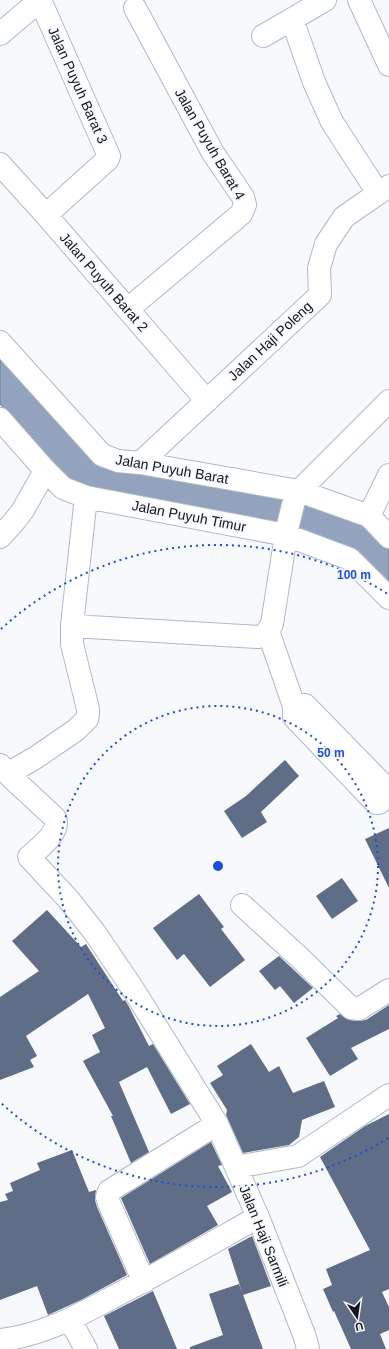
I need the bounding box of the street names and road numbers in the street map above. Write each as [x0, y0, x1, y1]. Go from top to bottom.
street label: Jalan Puyuh Barat 3 [45, 24, 111, 146]
street label: Jalan Puyuh Barat 4 [172, 85, 249, 203]
street label: Jalan Puyuh Barat 2 [57, 229, 152, 335]
street label: Jalan Haji Poleng [225, 298, 315, 384]
street label: Jalan Puyuh Barat [114, 451, 230, 487]
street label: Jalan Puyuh Timur [131, 497, 248, 535]
street label: Jalan Haji Sarmili [236, 1183, 292, 1289]

